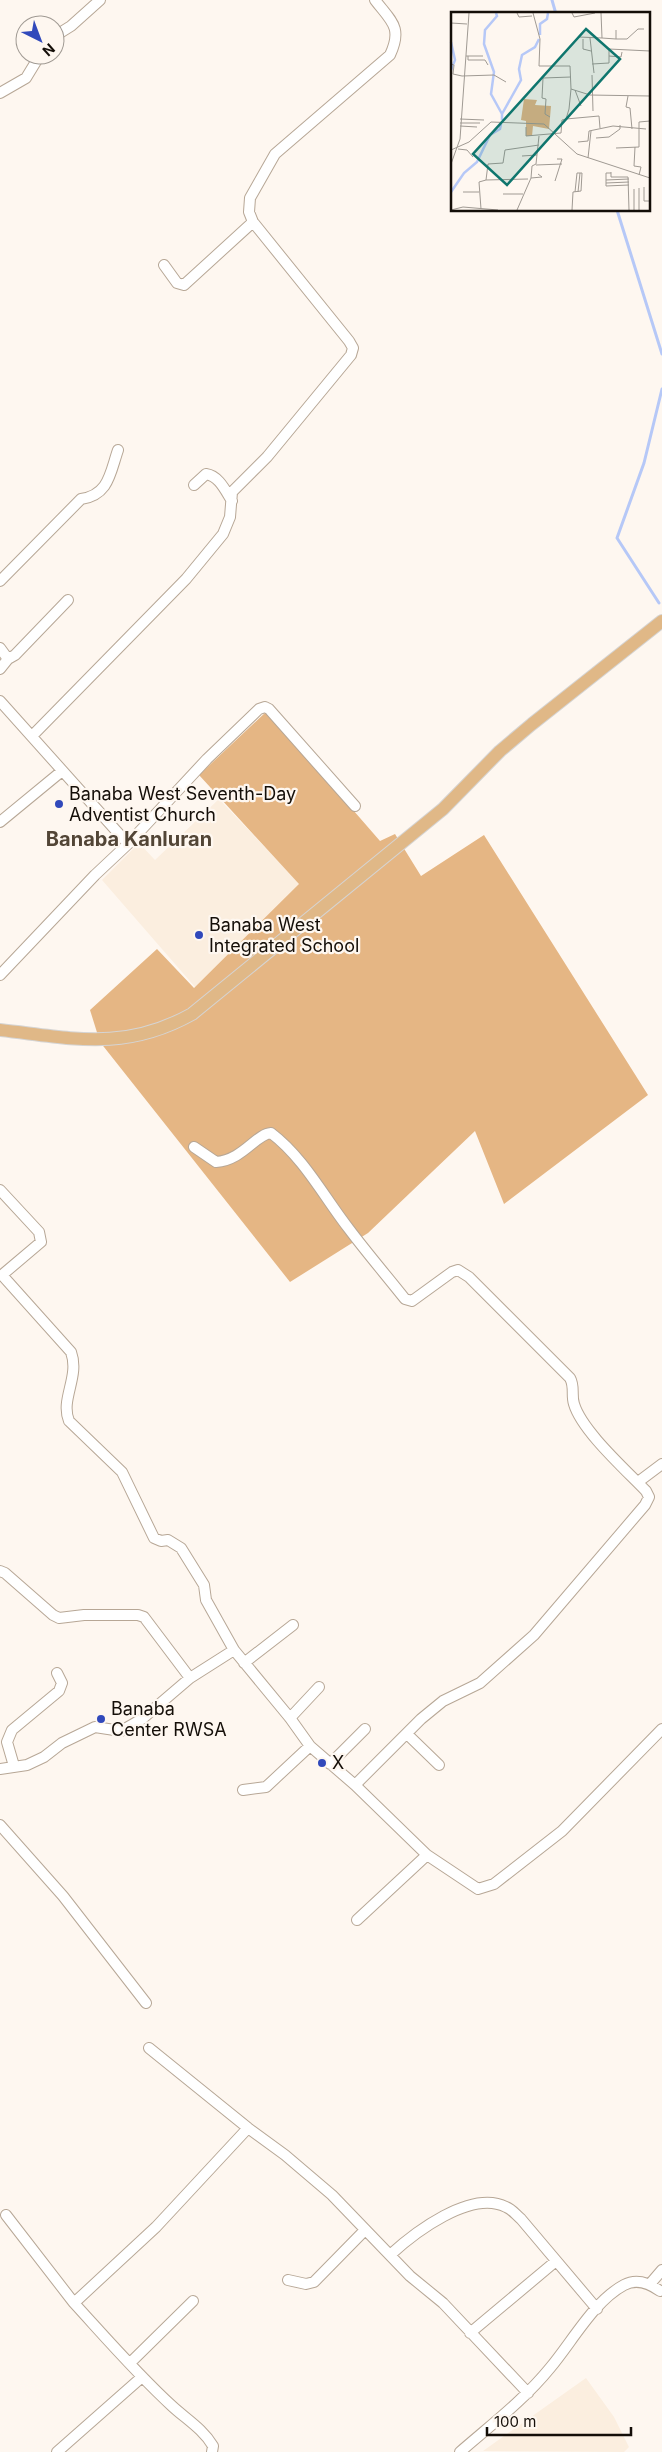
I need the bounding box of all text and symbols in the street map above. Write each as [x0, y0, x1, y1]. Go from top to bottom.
inset map [451, 12, 650, 211]
north arrow [15, 15, 65, 65]
text: N [39, 40, 59, 60]
place label: Banaba West Seventh-Day Adventist Church [69, 783, 296, 825]
marker: Banaba West Seventh-Day Adventist Church [53, 798, 65, 810]
district label: Banaba Kanluran [46, 827, 212, 851]
place label: Banaba West Integrated School [209, 914, 359, 956]
marker: Banaba West Integrated School [193, 929, 205, 941]
place label: Banaba Center RWSA [111, 1698, 227, 1740]
marker: Banaba Center RWSA [95, 1713, 107, 1725]
place label: X [332, 1752, 344, 1773]
marker: X [316, 1757, 328, 1769]
scale bar [487, 2404, 631, 2436]
text: 100 m [494, 2412, 536, 2431]

